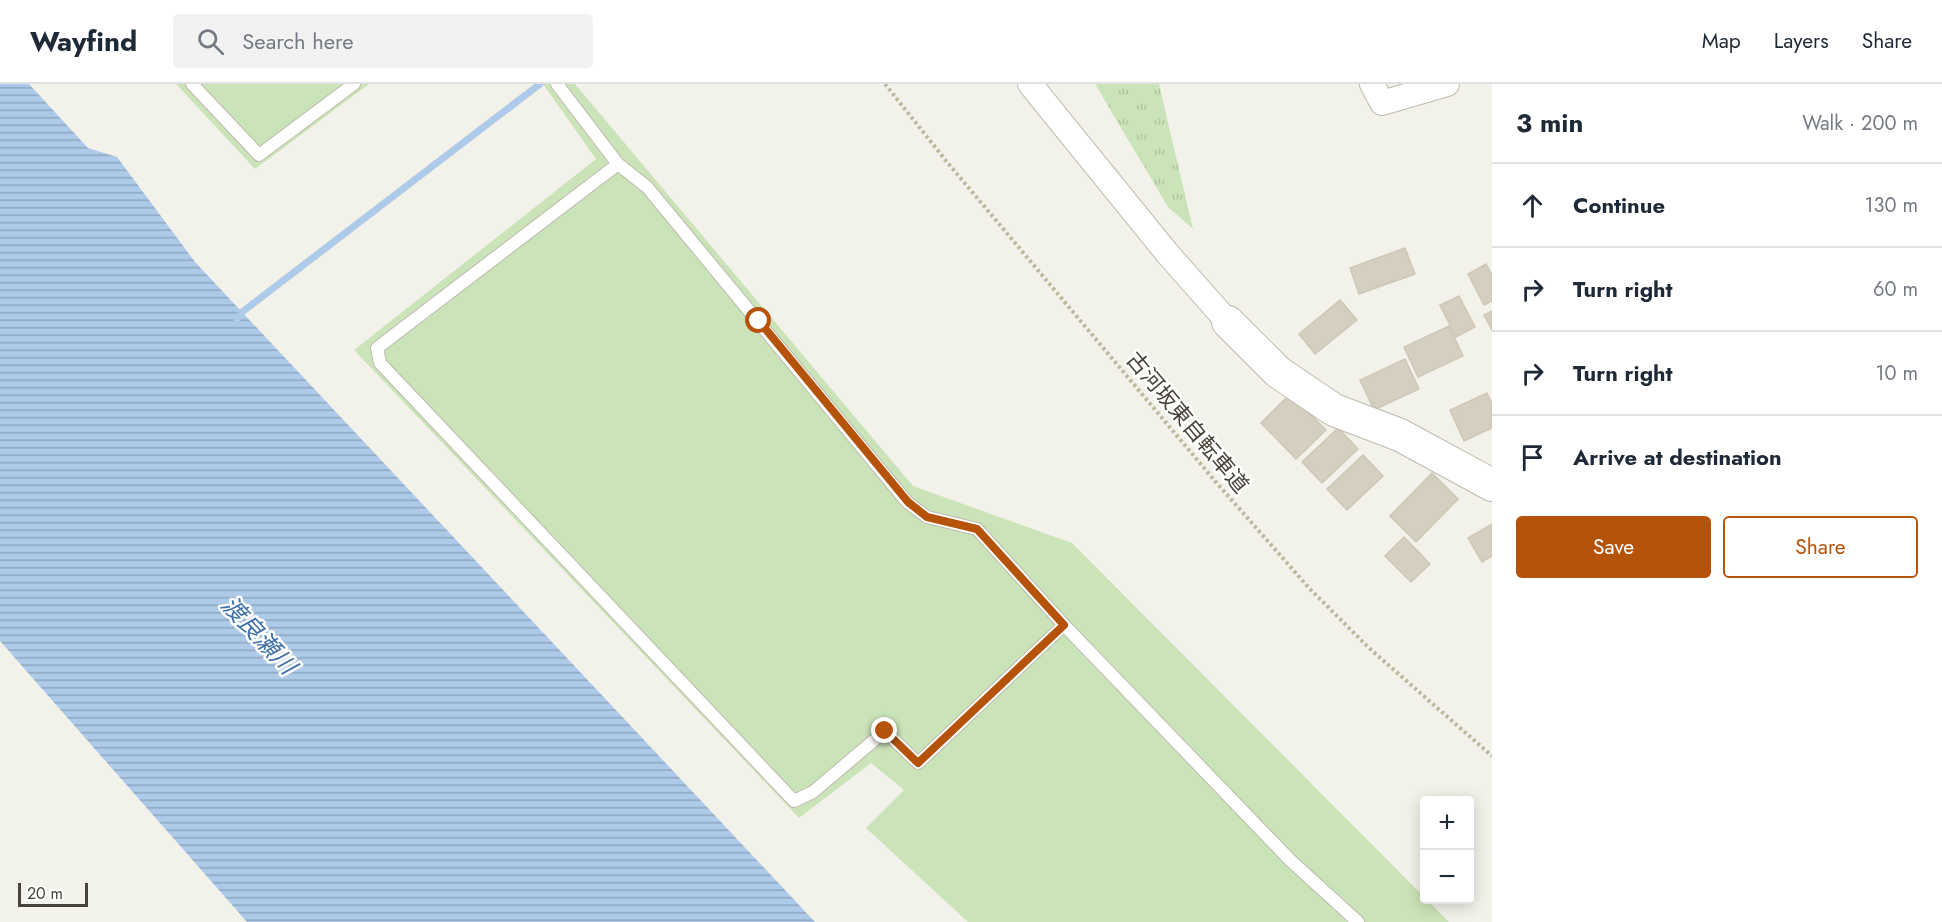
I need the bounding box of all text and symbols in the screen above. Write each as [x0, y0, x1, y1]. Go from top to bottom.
search box [173, 14, 593, 68]
text: Wayfind [30, 21, 137, 62]
icon: search [194, 25, 227, 58]
text: Search here [242, 25, 354, 57]
text: Map [1702, 26, 1741, 56]
text: Layers [1774, 26, 1829, 56]
text: Share [1862, 26, 1912, 56]
text: 3 min [1516, 104, 1583, 142]
text: Walk · 200 m [1802, 109, 1918, 138]
icon: ahead [1516, 189, 1549, 222]
text: Continue [1573, 189, 1665, 221]
text: 130 m [1864, 191, 1918, 220]
icon: right [1516, 273, 1549, 306]
text: Turn right [1573, 273, 1673, 305]
text: 60 m [1873, 275, 1918, 304]
route start [745, 307, 771, 333]
street label: 古河坂東自転車道 [1119, 344, 1257, 500]
icon: right [1516, 357, 1549, 390]
text: Turn right [1573, 357, 1673, 389]
text: 10 m [1875, 359, 1918, 388]
icon: arrive [1516, 441, 1549, 474]
text: Arrive at destination [1573, 441, 1782, 473]
button: Save [1516, 516, 1711, 578]
button: Share [1723, 516, 1918, 578]
water label: 渡良瀬川 [213, 588, 307, 684]
route end [871, 717, 897, 743]
map controls [1420, 796, 1474, 904]
button: + [1420, 796, 1474, 850]
button: − [1420, 850, 1474, 904]
scale bar [18, 880, 88, 908]
text: 20 m [27, 882, 63, 905]

